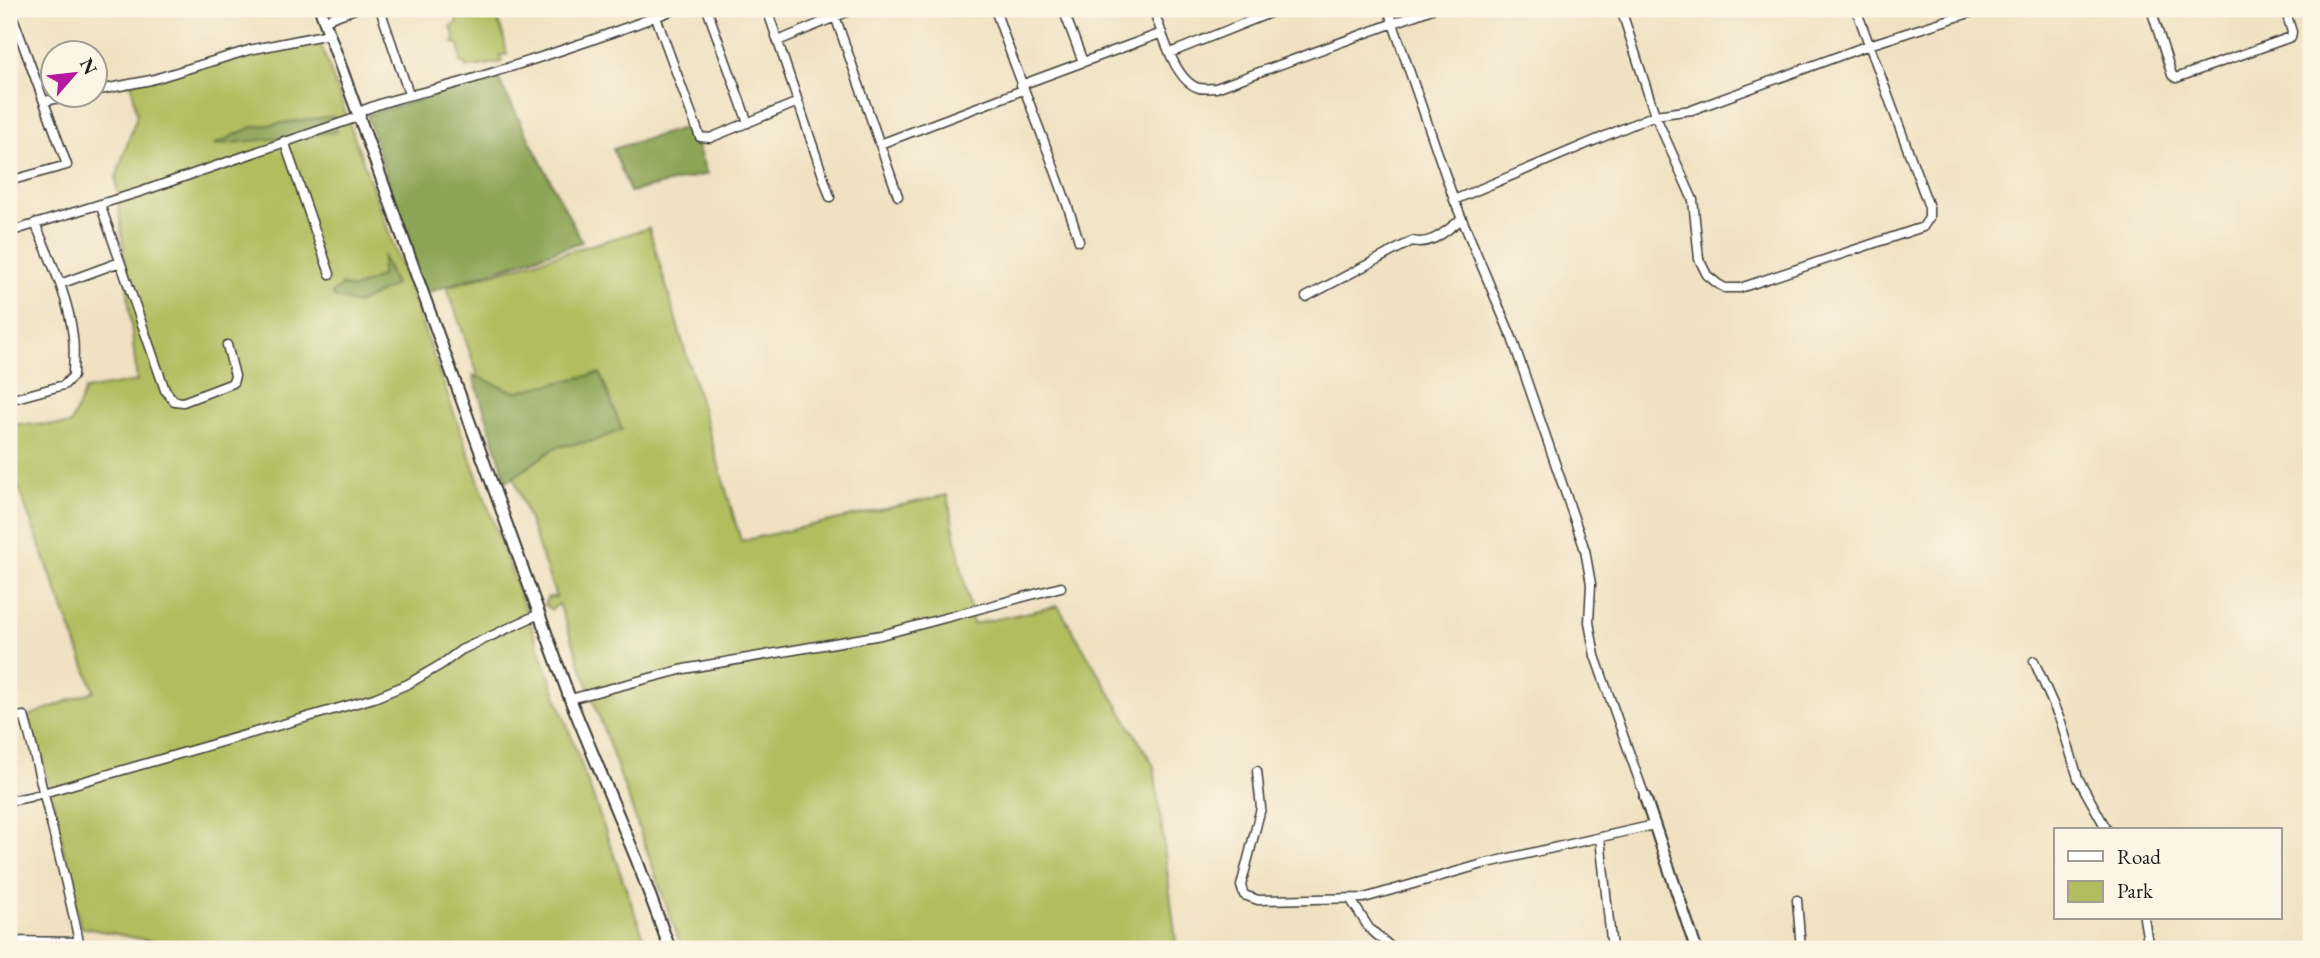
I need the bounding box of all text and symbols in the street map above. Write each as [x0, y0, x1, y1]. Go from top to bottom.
north arrow [38, 38, 108, 108]
text: N [74, 54, 104, 79]
legend [2054, 828, 2282, 920]
text: Road [2117, 843, 2161, 870]
text: Park [2117, 877, 2154, 904]

